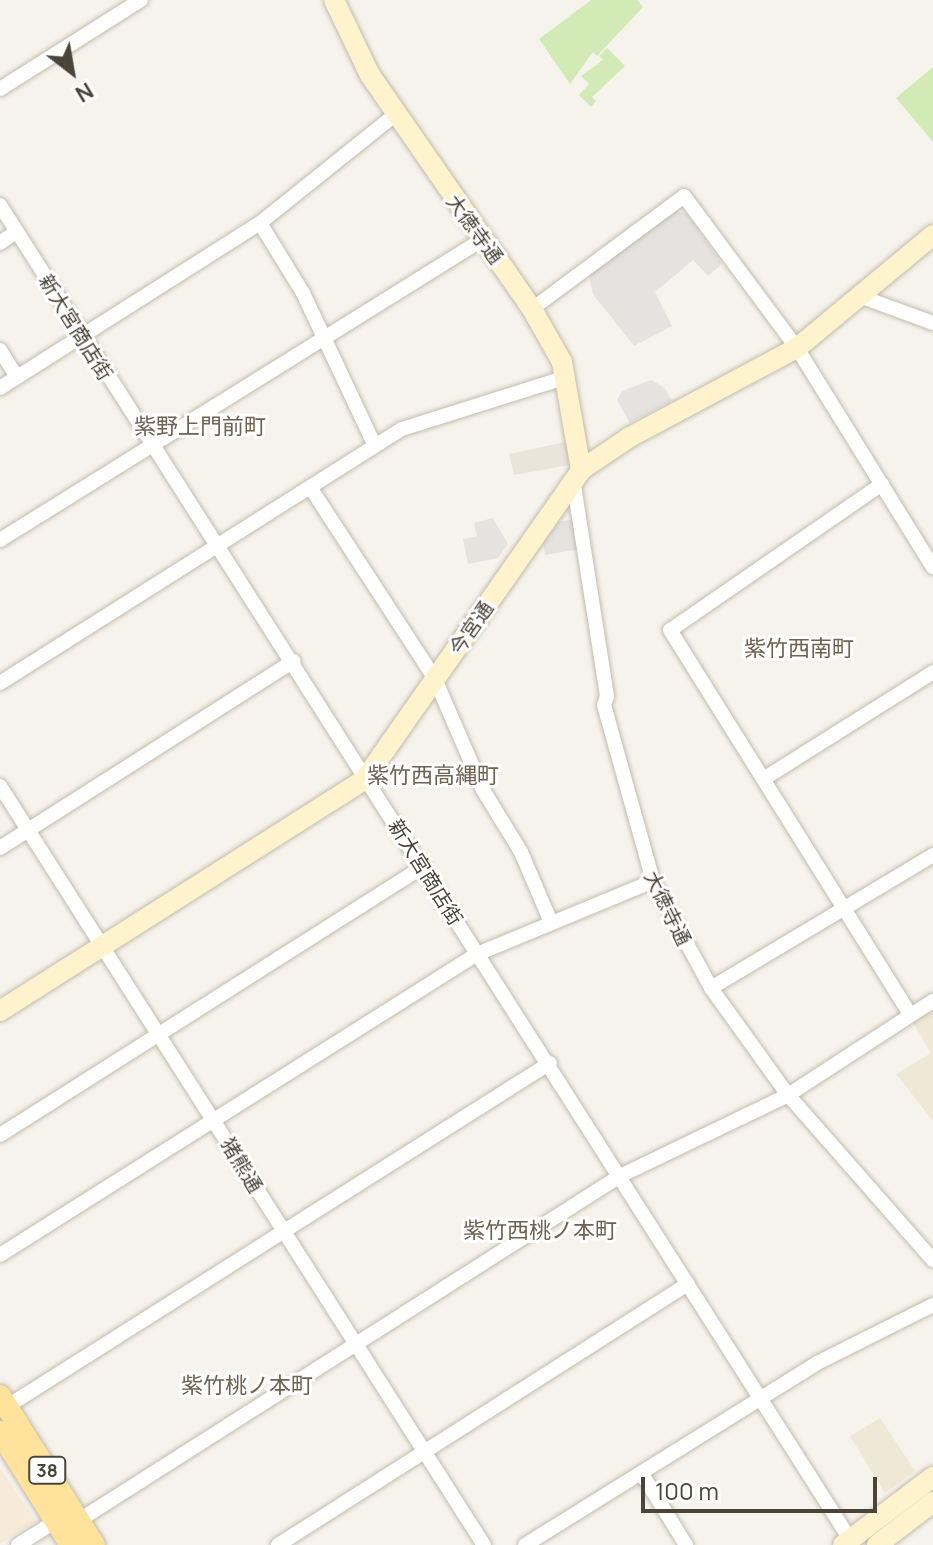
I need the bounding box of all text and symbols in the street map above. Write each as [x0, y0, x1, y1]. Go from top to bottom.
north arrow [32, 32, 112, 112]
text: N [70, 76, 99, 109]
street label: 大徳寺通 [442, 190, 508, 268]
street label: 新大宮商店街 [34, 270, 118, 384]
district label: 紫野上門前町 [134, 414, 266, 440]
street label: 今宮通 [444, 597, 498, 659]
district label: 紫竹西南町 [744, 636, 854, 662]
district label: 紫竹西高縄町 [367, 763, 499, 789]
street label: 新大宮商店街 [384, 815, 468, 929]
street label: 大徳寺通 [640, 867, 696, 949]
street label: 猪熊通 [216, 1133, 268, 1197]
district label: 紫竹西桃ノ本町 [463, 1218, 617, 1244]
district label: 紫竹桃ノ本町 [181, 1373, 313, 1399]
road number: 38 [27, 1456, 67, 1484]
scale bar [645, 1461, 881, 1511]
text: 100 m [655, 1474, 719, 1507]

